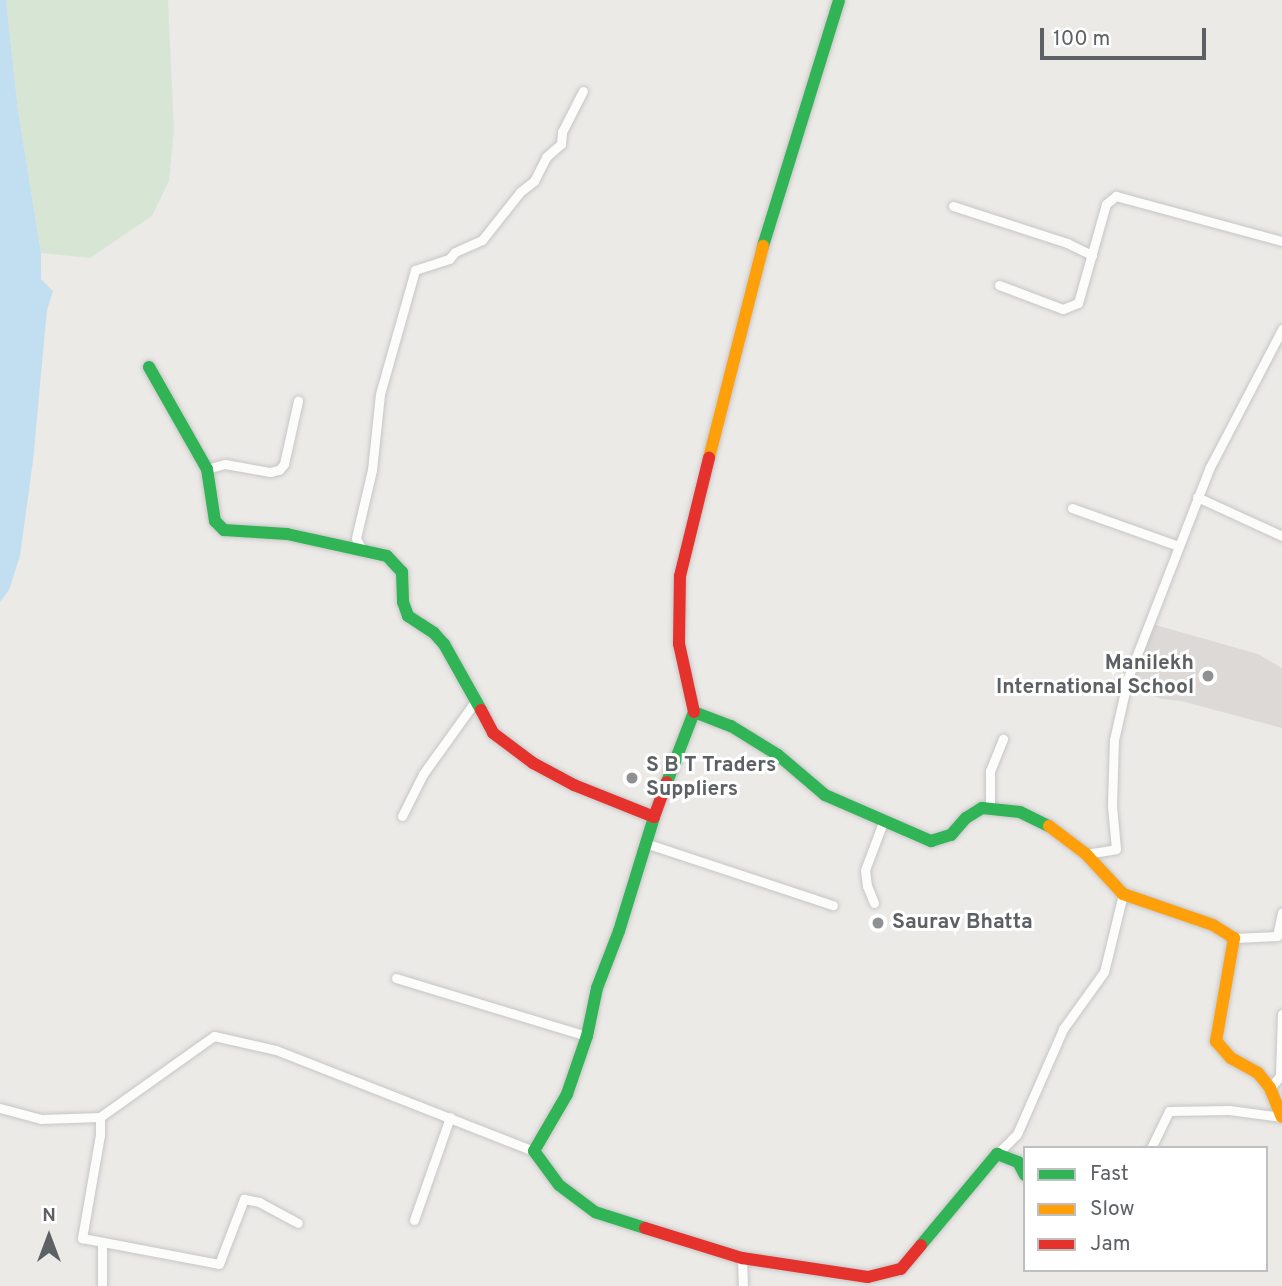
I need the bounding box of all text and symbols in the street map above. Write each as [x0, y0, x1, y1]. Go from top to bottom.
scale bar [1044, 14, 1210, 58]
text: 100 m [1053, 26, 1110, 53]
place label: Manilekh International School [996, 651, 1194, 701]
marker: Manilekh International School [1200, 668, 1216, 684]
place label: S B T Traders Suppliers [646, 753, 776, 803]
marker: S B T Traders Suppliers [624, 770, 640, 786]
place label: Saurav Bhatta [892, 910, 1033, 936]
marker: Saurav Bhatta [870, 915, 886, 931]
legend [1023, 1146, 1268, 1272]
text: Fast [1090, 1161, 1129, 1188]
text: Slow [1090, 1196, 1135, 1223]
north arrow [14, 1202, 84, 1272]
text: N [42, 1204, 56, 1228]
text: Jam [1090, 1231, 1131, 1258]

